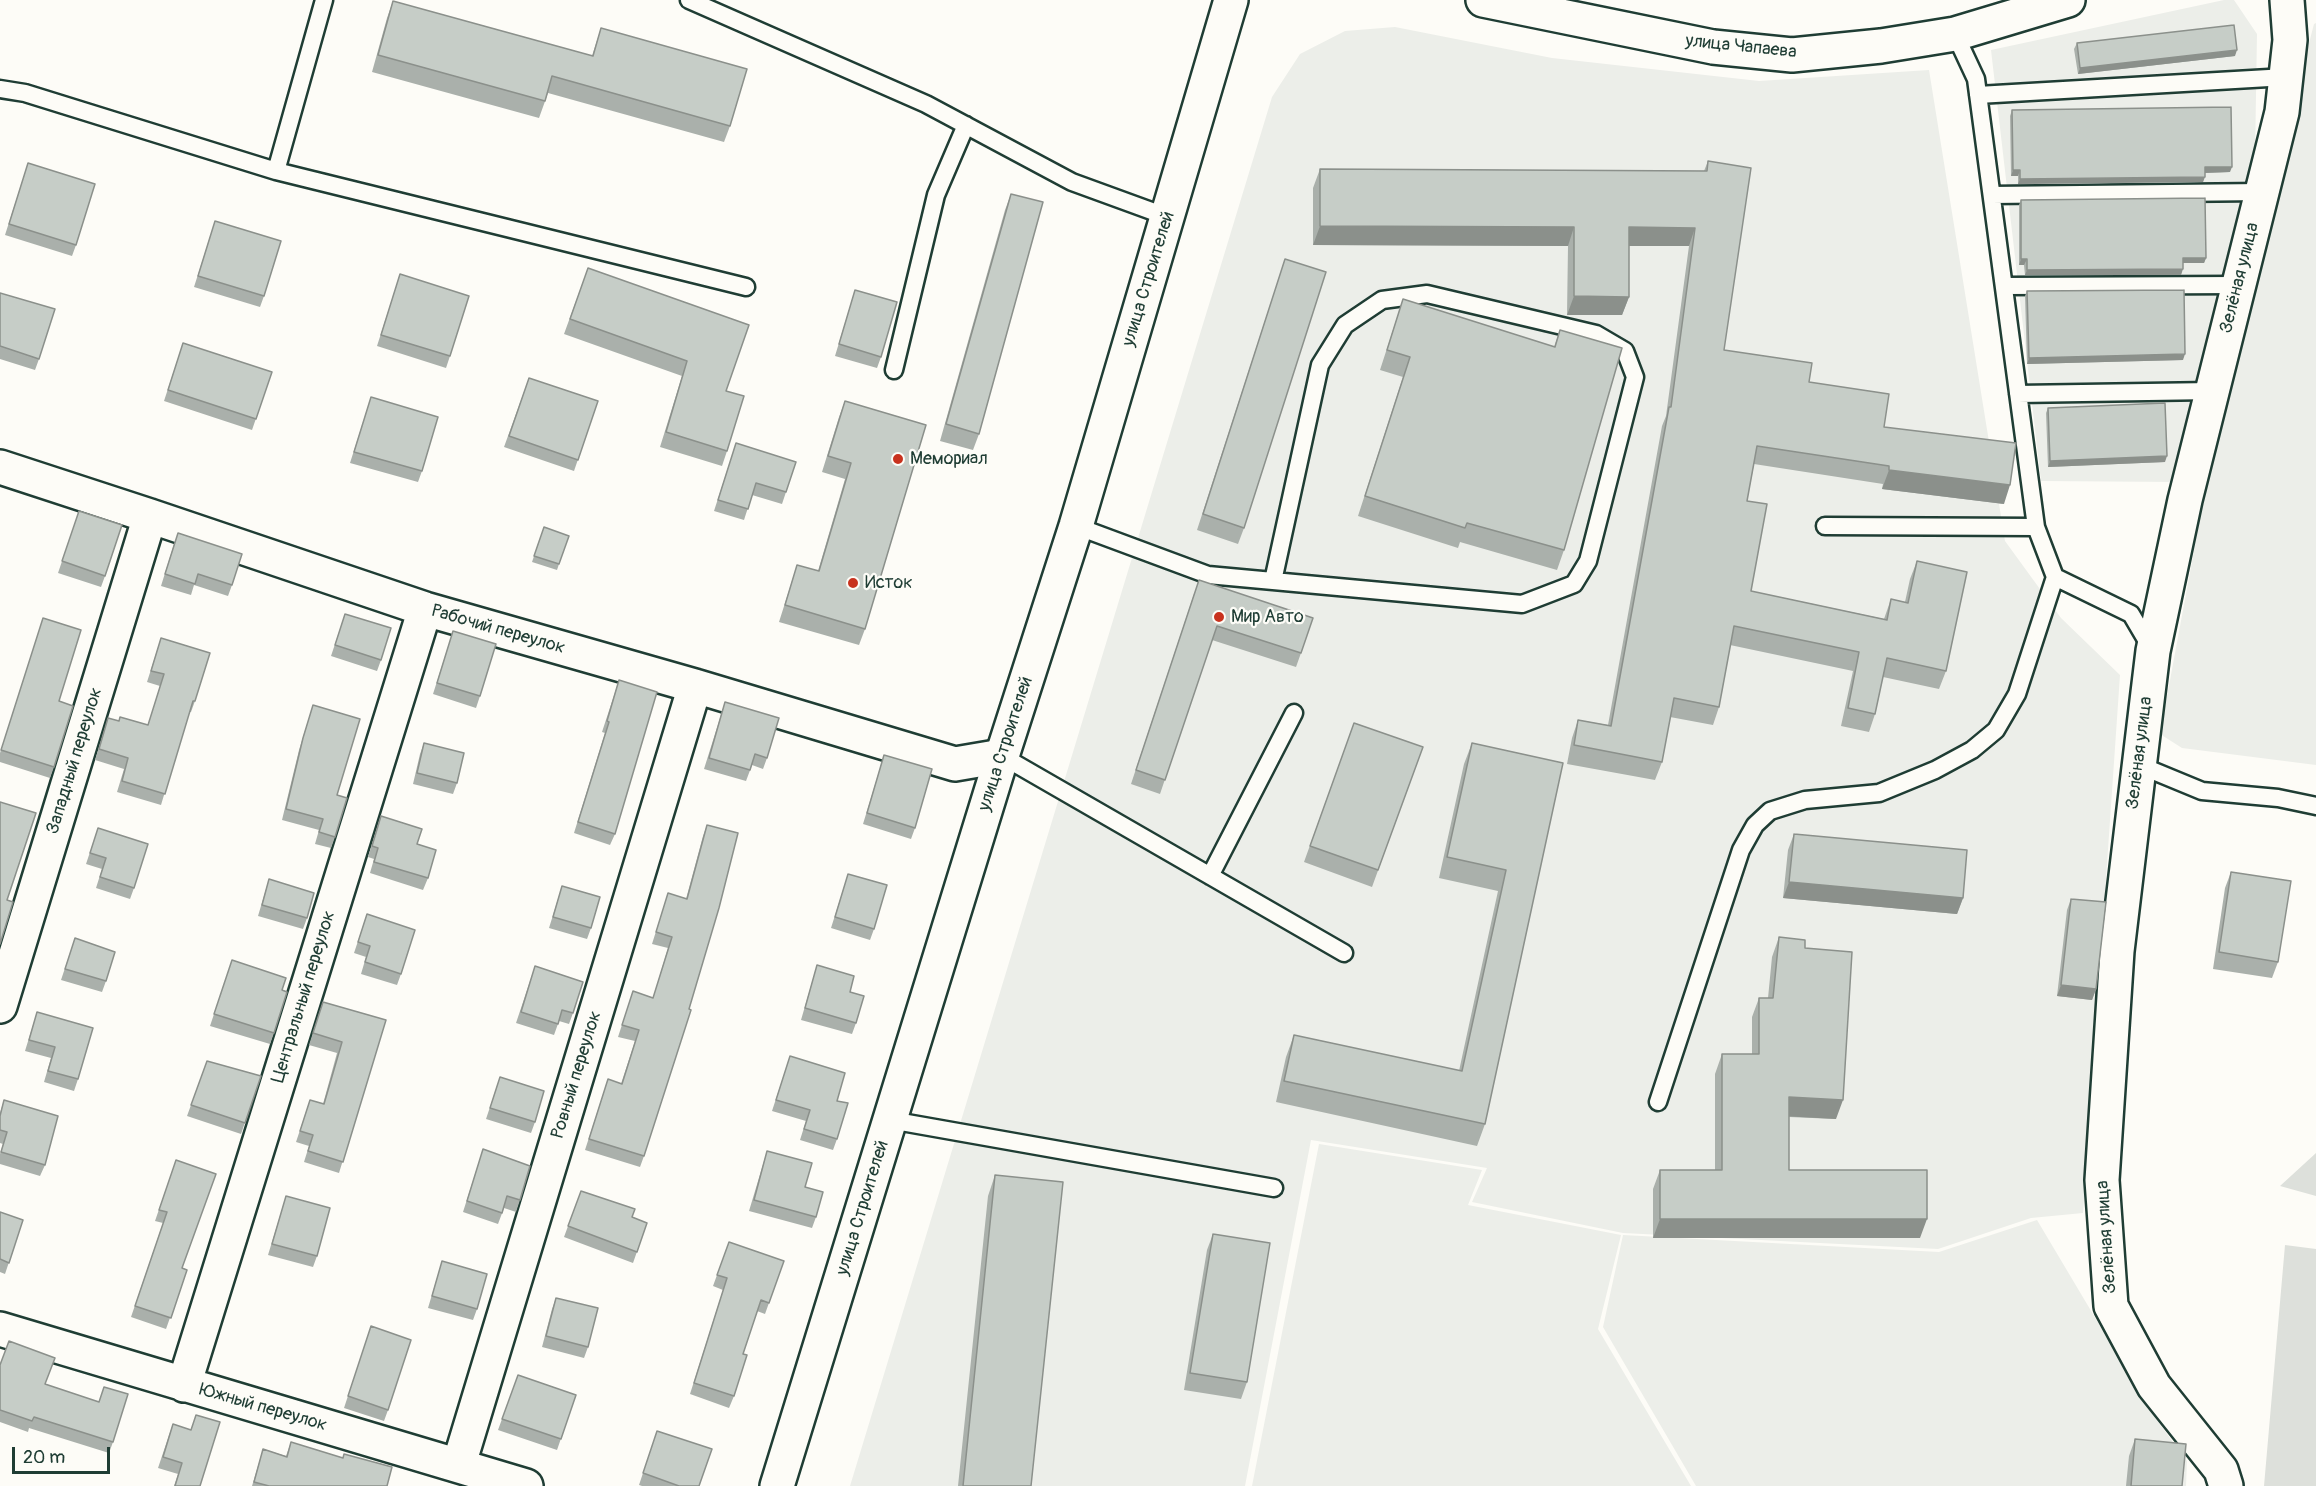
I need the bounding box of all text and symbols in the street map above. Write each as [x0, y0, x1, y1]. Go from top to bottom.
street label: улица Чапаева [1684, 30, 1798, 64]
street label: улица Строителей [1118, 209, 1180, 349]
street label: Зелёная улица [2216, 220, 2264, 336]
place label: Мемориал [910, 448, 988, 470]
marker: Мемориал [891, 452, 905, 466]
place label: Исток [865, 572, 913, 594]
marker: Исток [846, 576, 860, 590]
street label: Рабочий переулок [429, 601, 567, 659]
place label: Мир Авто [1231, 606, 1304, 628]
marker: Мир Авто [1212, 610, 1226, 624]
street label: улица Строителей [974, 674, 1038, 814]
street label: Западный переулок [42, 685, 108, 837]
street label: Зелёная улица [2122, 695, 2158, 811]
street label: Центральный переулок [268, 908, 340, 1086]
street label: Ровный переулок [547, 1009, 607, 1141]
street label: улица Строителей [832, 1138, 894, 1278]
street label: Зелёная улица [2092, 1180, 2122, 1294]
street label: Южный переулок [197, 1379, 329, 1437]
scale bar [15, 1435, 112, 1473]
text: 20 m [23, 1446, 65, 1469]

